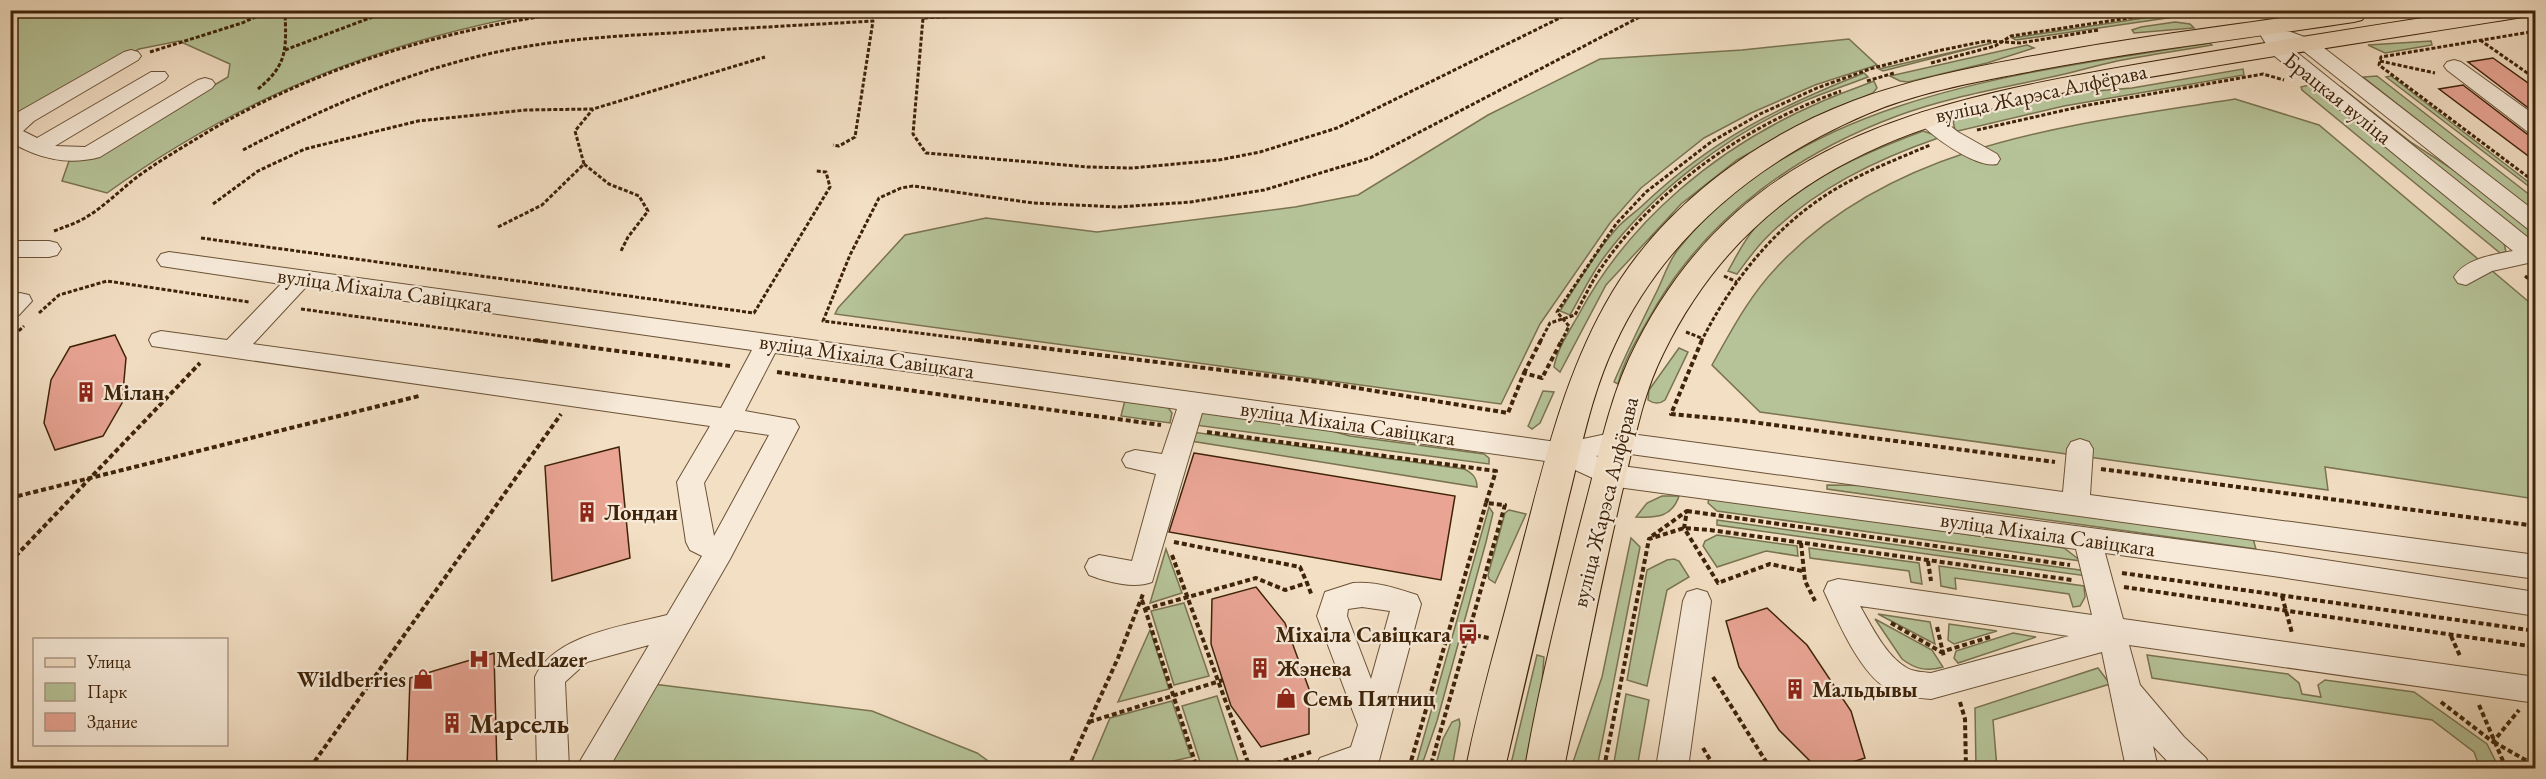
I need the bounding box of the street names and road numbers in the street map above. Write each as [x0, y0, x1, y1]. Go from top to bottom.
street label: Брацкая вуліца [2278, 45, 2398, 151]
street label: вуліца Жарэса Алфёрава [1932, 56, 2150, 130]
street label: вуліца Міхаіла Савіцкага [276, 261, 495, 319]
street label: вуліца Міхаіла Савіцкага [758, 327, 977, 385]
street label: вуліца Міхаіла Савіцкага [1239, 394, 1458, 452]
street label: вуліца Жарэса Алфёрава [1565, 394, 1645, 610]
street label: вуліца Міхаіла Савіцкага [1939, 505, 2158, 563]

